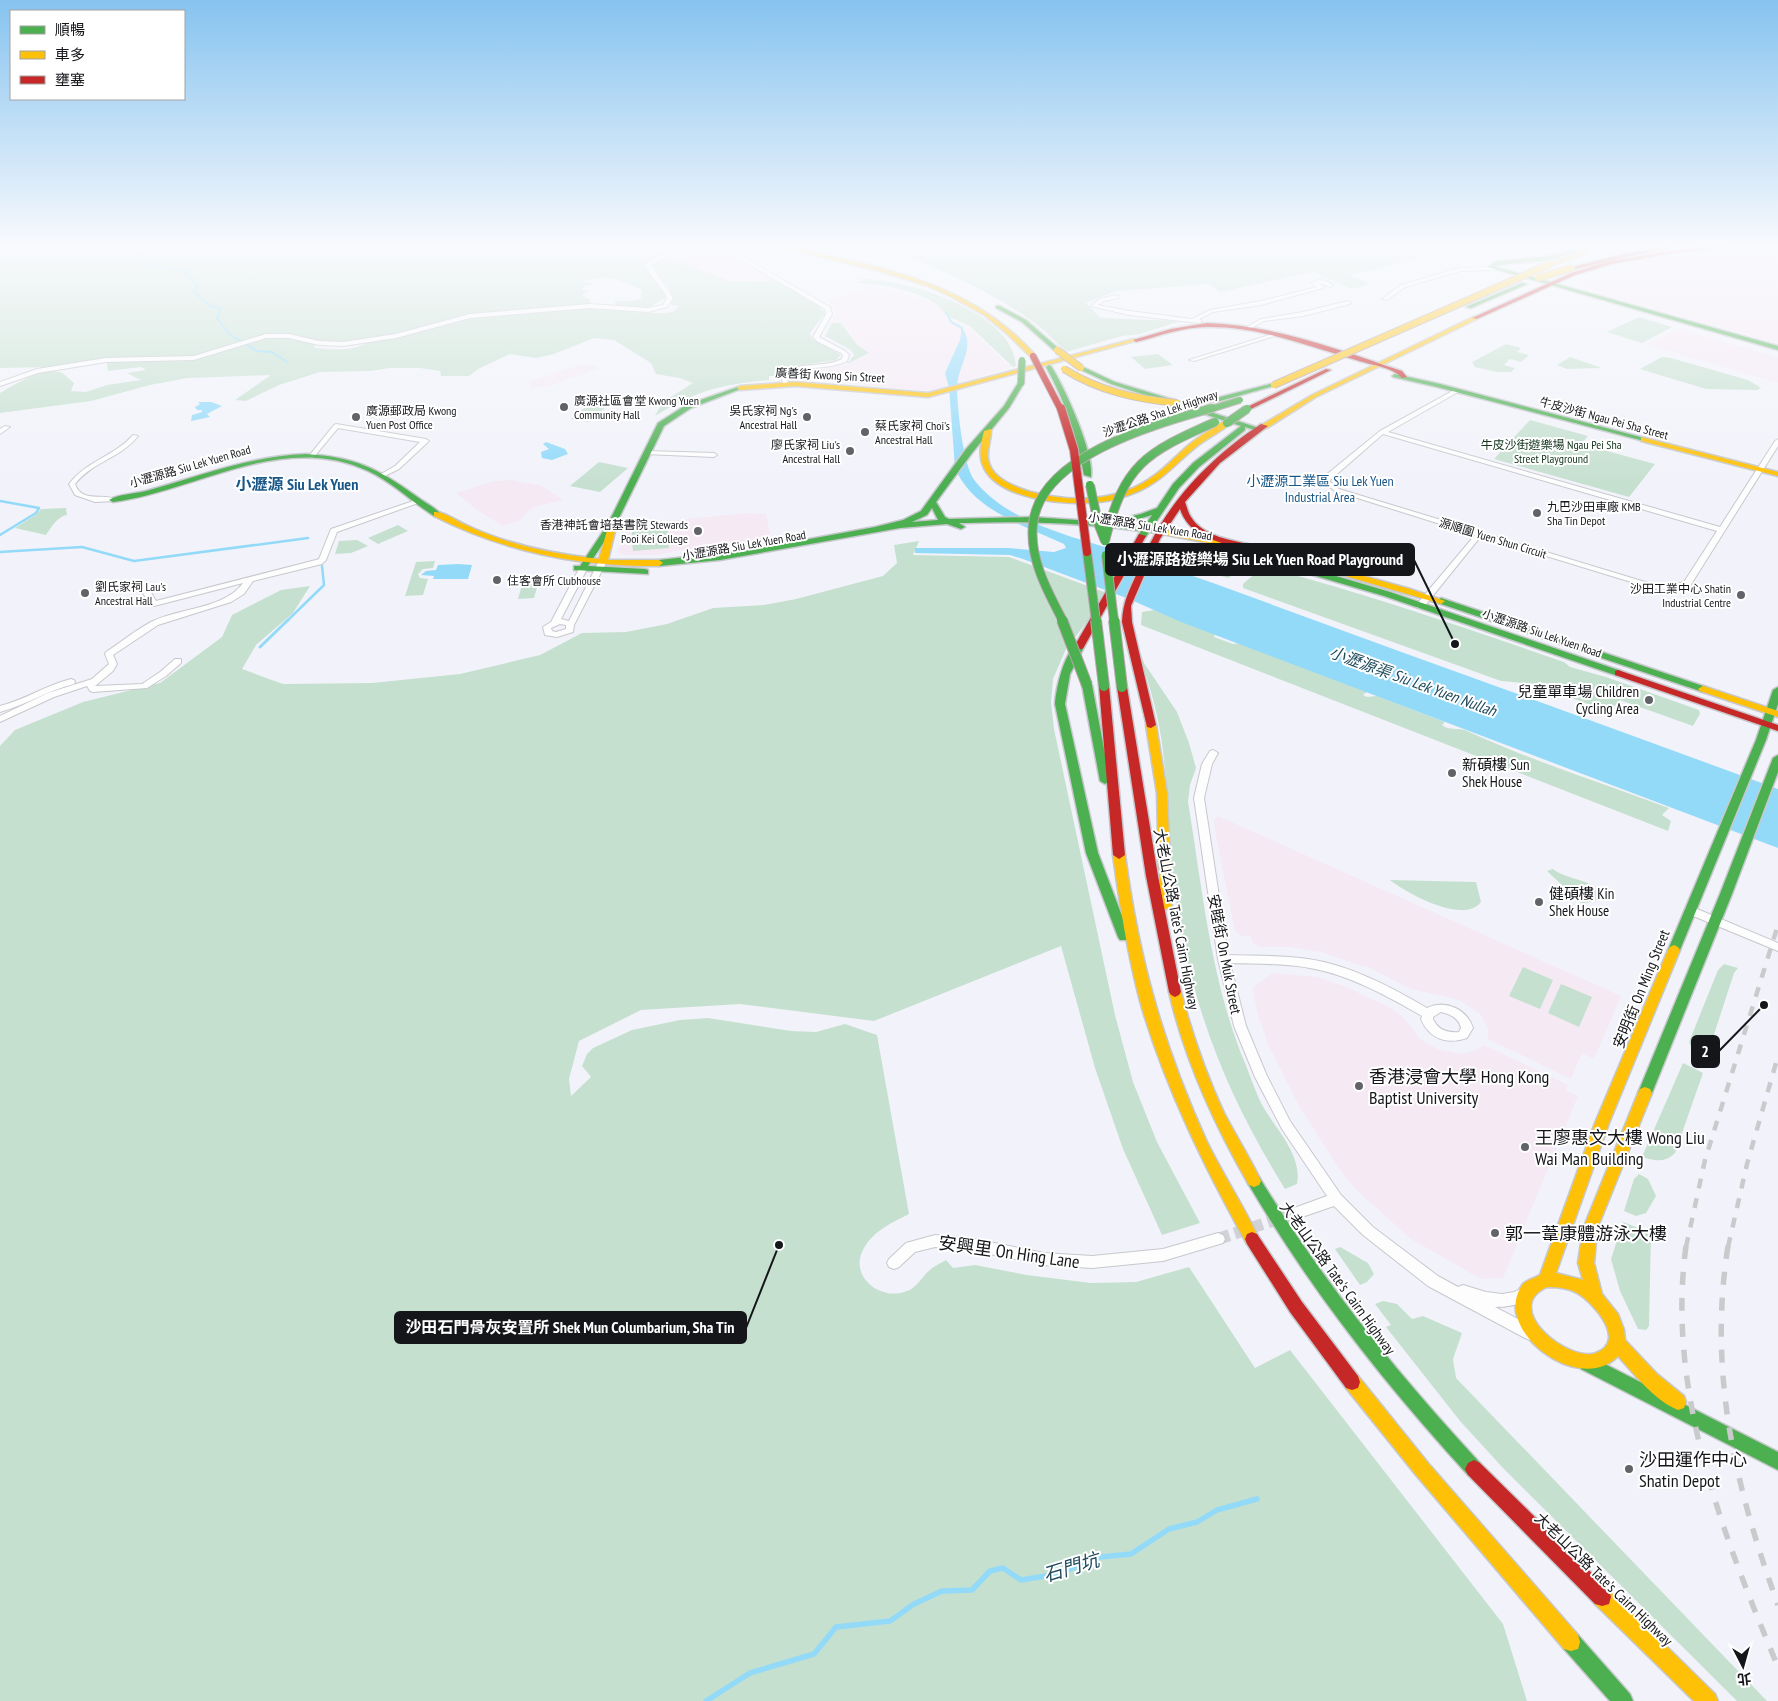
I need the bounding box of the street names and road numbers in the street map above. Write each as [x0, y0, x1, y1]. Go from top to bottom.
street label: 廣善街 Kwong Sin Street [775, 365, 886, 385]
street label: 沙瀝公路 Sha Lek Highway [1101, 386, 1220, 440]
street label: 牛皮沙街 Ngau Pei Sha Street [1538, 394, 1671, 443]
street label: 小瀝源路 Siu Lek Yuen Road [128, 442, 252, 490]
street label: 小瀝源路 Siu Lek Yuen Road [1087, 509, 1213, 543]
street label: 源順圍 Yuen Shun Circuit [1437, 515, 1549, 562]
street label: 小瀝源路 Siu Lek Yuen Road [681, 527, 807, 563]
street label: 小瀝源路 Siu Lek Yuen Road [1480, 606, 1604, 660]
street label: 大老山公路 Tate's Cairn Highway [1150, 827, 1204, 1012]
street label: 安睦街 On Muk Street [1204, 892, 1246, 1016]
street label: 安明街 On Ming Street [1609, 927, 1673, 1051]
street label: 大老山公路 Tate's Cairn Highway [1276, 1198, 1400, 1358]
street label: 安興里 On Hing Lane [937, 1231, 1081, 1273]
street label: 大老山公路 Tate's Cairn Highway [1531, 1508, 1677, 1650]

